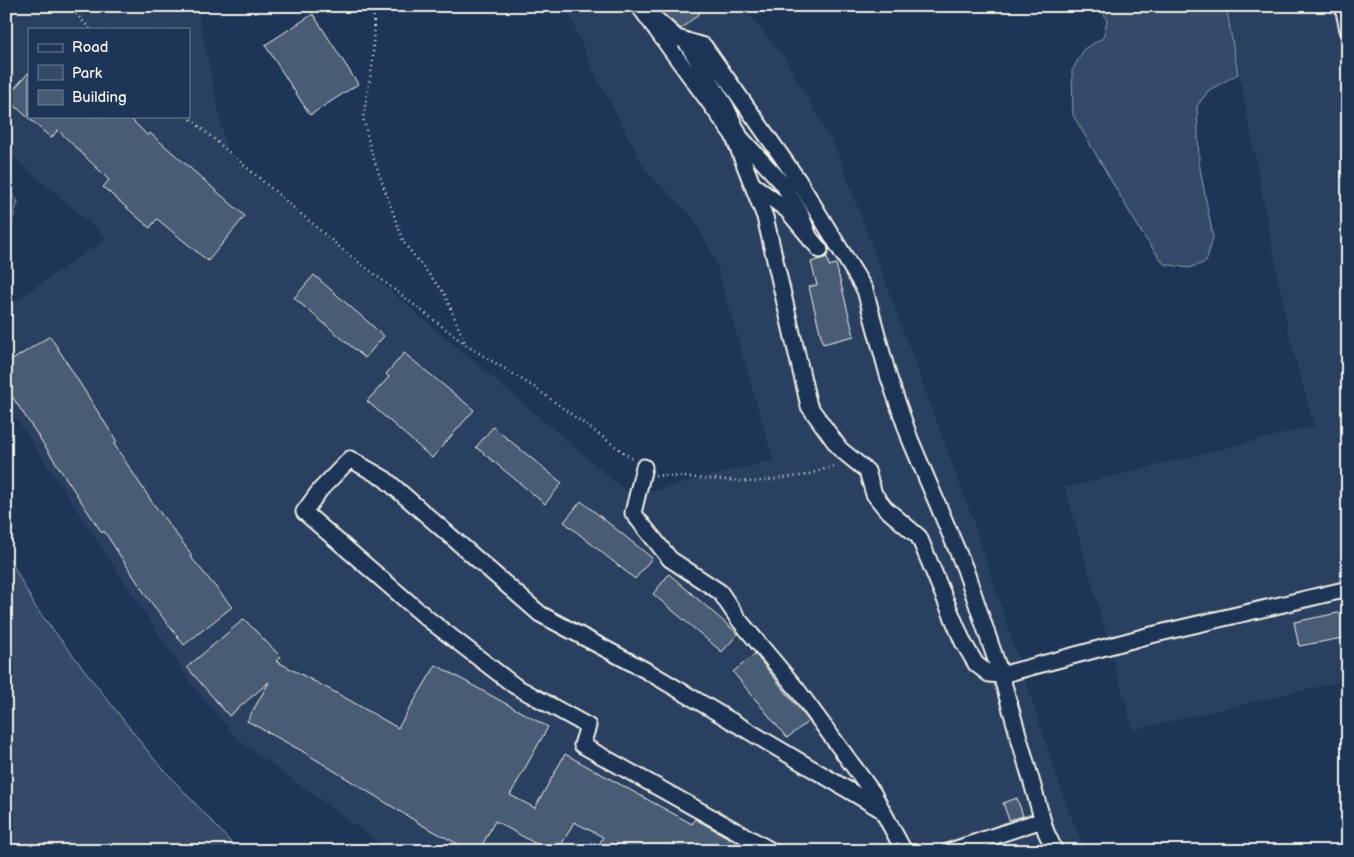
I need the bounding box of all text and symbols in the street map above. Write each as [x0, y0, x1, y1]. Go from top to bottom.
legend [28, 28, 190, 118]
text: Road [72, 38, 108, 57]
text: Park [72, 64, 103, 83]
text: Building [72, 88, 127, 107]

